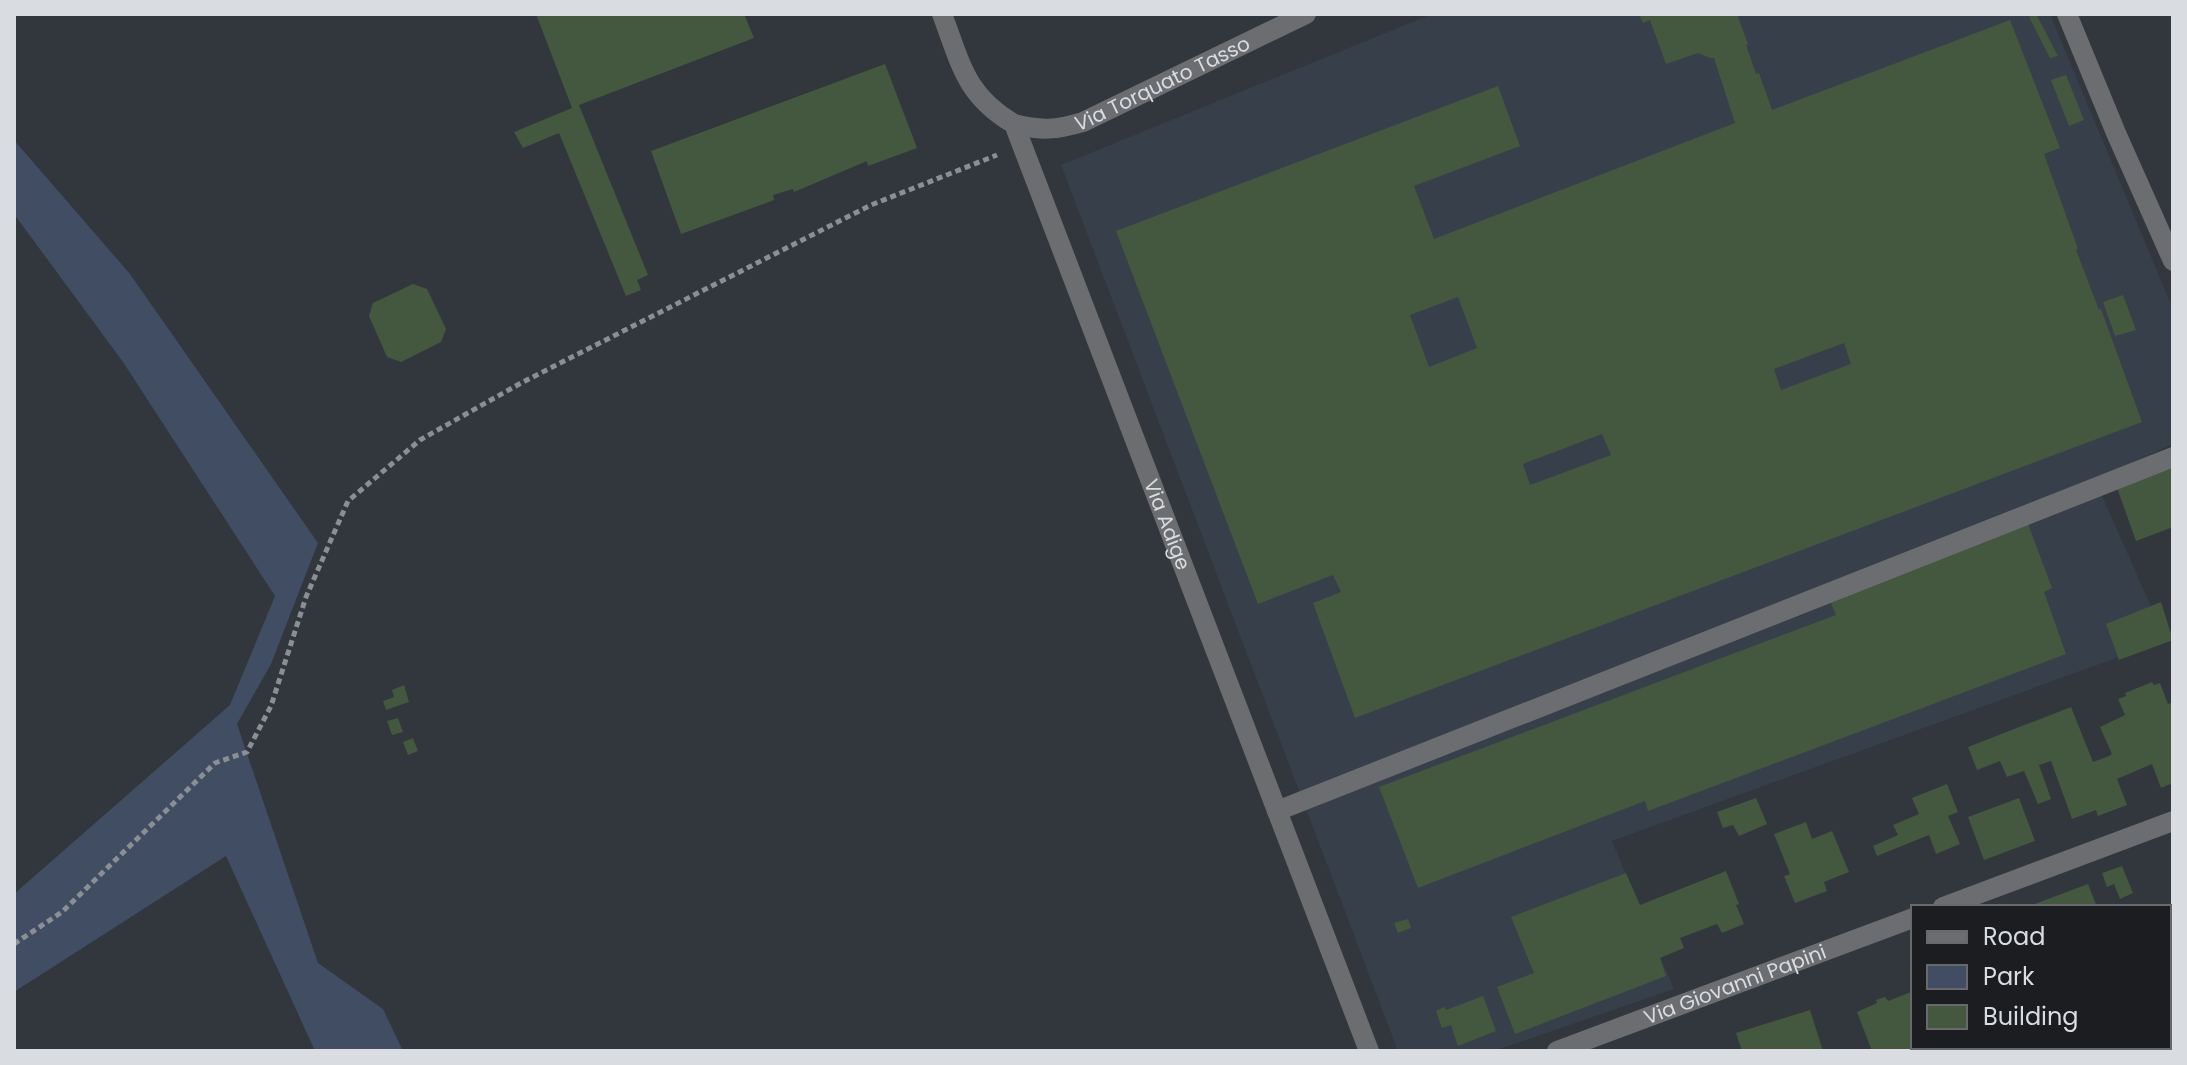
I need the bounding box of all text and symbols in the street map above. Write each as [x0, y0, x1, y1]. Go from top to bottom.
street label: Via Torquato Tasso [1071, 29, 1255, 138]
street label: Via Adige [1137, 475, 1197, 574]
legend [1911, 905, 2171, 1049]
text: Road [1983, 920, 2045, 953]
street label: Via Giovanni Papini [1640, 938, 1830, 1031]
text: Park [1983, 960, 2035, 993]
text: Building [1983, 1000, 2079, 1033]

